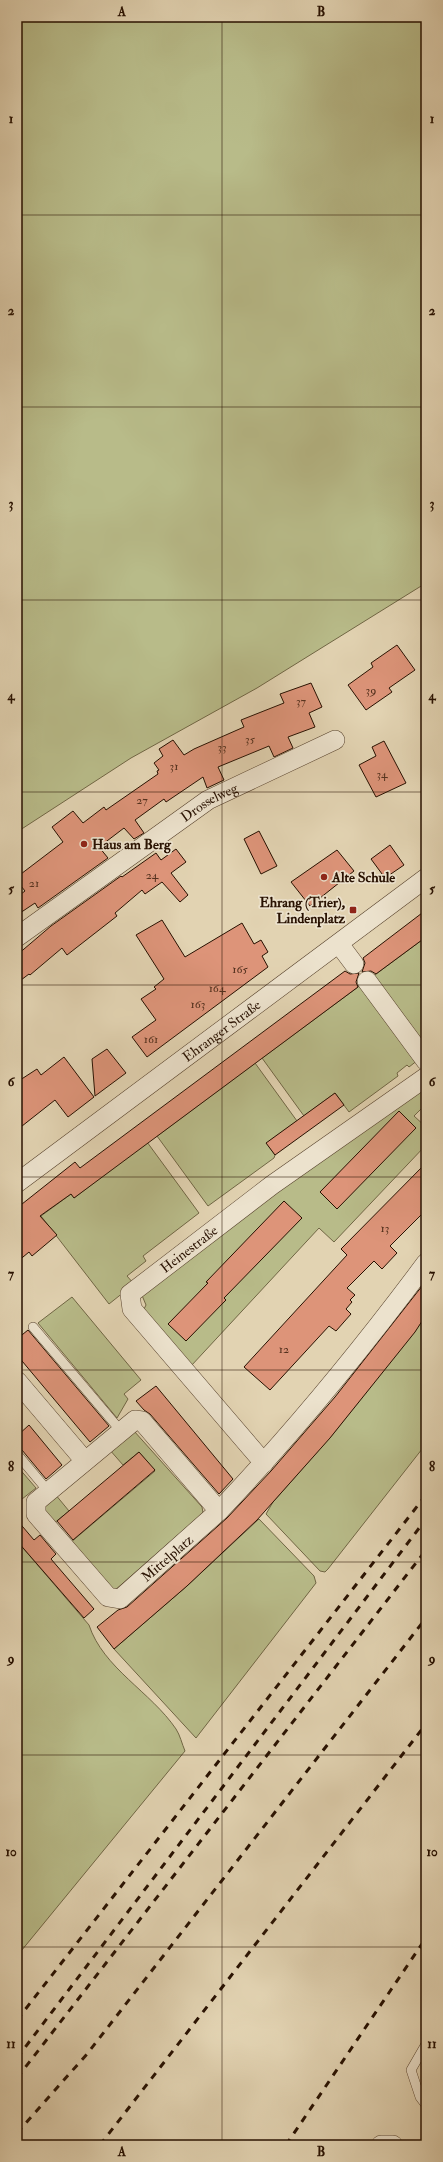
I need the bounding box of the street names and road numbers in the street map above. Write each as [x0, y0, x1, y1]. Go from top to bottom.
street label: Drosselweg [177, 779, 242, 826]
street label: Ehranger Straße [179, 996, 264, 1066]
street label: Heinestraße [157, 1222, 221, 1277]
street label: Mittelplatz [138, 1531, 198, 1586]

